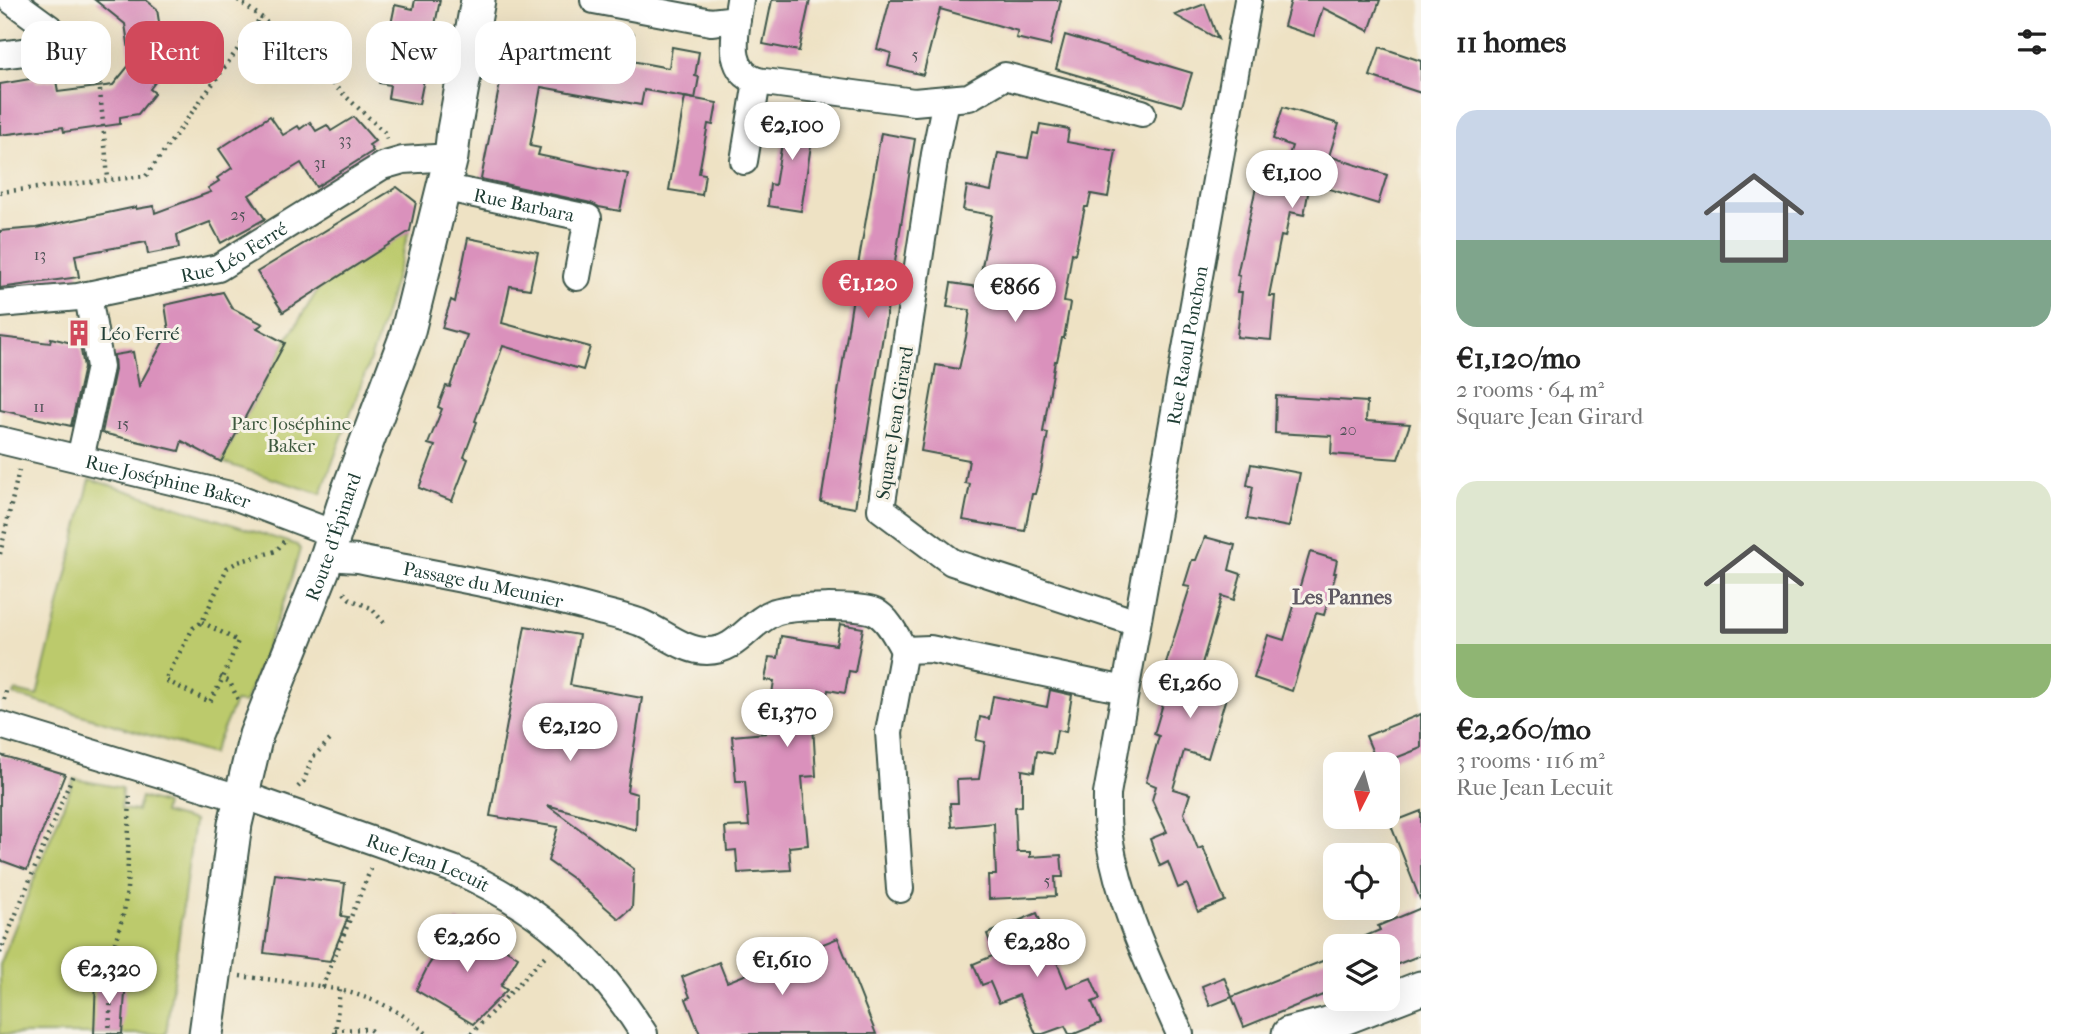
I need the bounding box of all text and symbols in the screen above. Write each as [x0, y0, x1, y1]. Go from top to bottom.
chip: Buy [21, 21, 111, 84]
chip: Rent [125, 21, 224, 84]
chip: Filters [238, 21, 352, 84]
chip: New [366, 21, 461, 84]
chip: Apartment [475, 21, 636, 84]
icon: filters [2013, 23, 2051, 61]
text: 11 homes [1456, 25, 1566, 60]
house number: 5 [912, 45, 919, 64]
pin: €2,100 [735, 102, 849, 162]
text: €2,100 [760, 111, 824, 138]
house number: 33 [338, 130, 352, 149]
pin: €1,100 [1235, 150, 1349, 210]
house number: 31 [314, 153, 326, 172]
icon: home [1691, 155, 1817, 281]
text: €1,100 [1262, 159, 1322, 186]
street label: Rue Barbara [472, 184, 577, 227]
house number: 25 [230, 205, 246, 224]
street label: Rue Léo Ferré [179, 218, 292, 287]
house number: 13 [34, 245, 46, 264]
pin: €1,120 [811, 260, 925, 320]
pin: €866 [974, 264, 1056, 324]
street label: Rue Raoul Ponchon [1163, 264, 1213, 427]
text: €1,120 [838, 269, 898, 296]
text: €866 [990, 273, 1040, 300]
building icon: Léo Ferré [64, 318, 94, 348]
place label: Léo Ferré [100, 323, 180, 345]
text: €1,120/mo [1456, 341, 1581, 376]
street label: Square Jean Girard [872, 344, 918, 501]
text: 2 rooms · 64 m² [1456, 376, 1604, 403]
house number: 11 [33, 397, 45, 416]
text: Square Jean Girard [1456, 403, 1643, 430]
park label: Parc Joséphine Baker [231, 413, 351, 457]
house number: 15 [117, 414, 129, 433]
house number: 20 [1339, 420, 1357, 439]
street label: Rue Joséphine Baker [83, 451, 254, 514]
street label: Route d'Épinard [301, 470, 366, 604]
icon: home [1691, 526, 1817, 652]
street label: Passage du Meunier [401, 558, 566, 613]
district label: Les Pannes [1292, 585, 1392, 609]
pin: €1,260 [1133, 660, 1247, 720]
text: €1,260 [1158, 669, 1222, 696]
pin: €1,370 [730, 690, 844, 749]
text: €1,370 [757, 698, 817, 725]
pin: €2,120 [513, 704, 627, 763]
text: €2,120 [539, 712, 601, 739]
text: €2,260/mo [1456, 712, 1591, 747]
text: 3 rooms · 116 m² [1456, 747, 1605, 774]
north arrow [1323, 752, 1400, 830]
map controls [1323, 752, 1400, 1011]
text: Rue Jean Lecuit [1456, 774, 1613, 801]
street label: Rue Jean Lecuit [363, 829, 493, 897]
button: locate [1323, 843, 1400, 920]
house number: 5 [1044, 871, 1051, 890]
pin: €2,260 [410, 914, 524, 974]
pin: €2,280 [980, 920, 1094, 979]
text: €2,260 [433, 923, 501, 950]
text: €2,280 [1004, 928, 1070, 955]
button: layers [1323, 934, 1400, 1011]
pin: €1,610 [725, 937, 839, 997]
pin: €2,320 [52, 946, 166, 1006]
text: €1,610 [752, 946, 812, 973]
text: €2,320 [77, 955, 141, 982]

